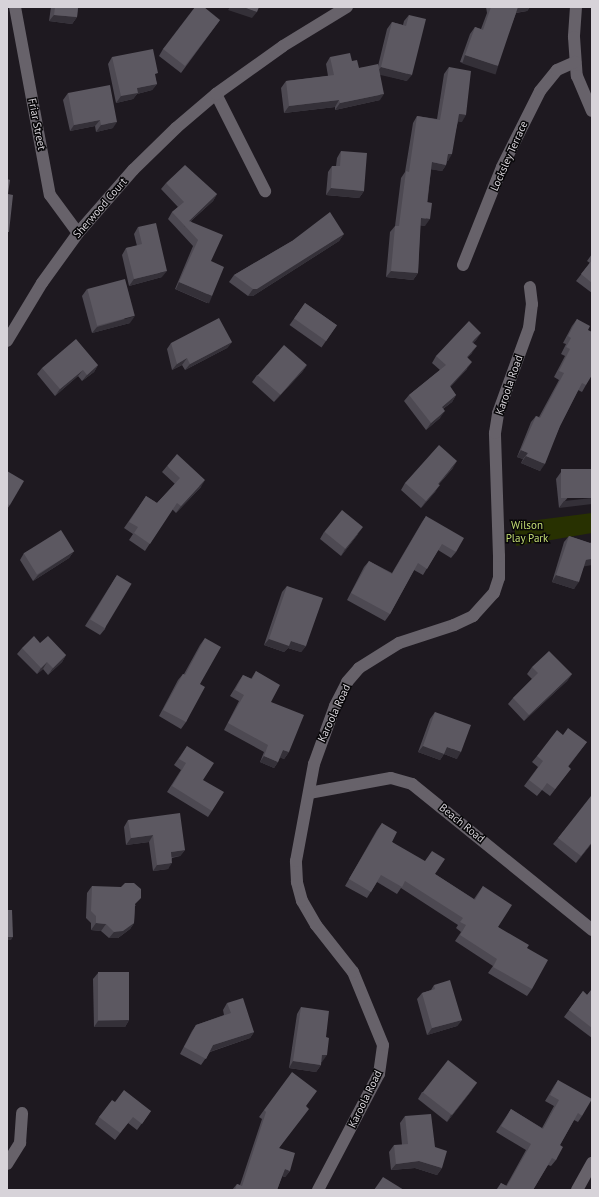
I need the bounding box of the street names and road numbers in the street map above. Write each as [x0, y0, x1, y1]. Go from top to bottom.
street label: Friar Street [26, 97, 48, 151]
street label: Locksley Terrace [488, 119, 530, 193]
street label: Sherwood Court [70, 175, 130, 241]
street label: Karoola Road [493, 353, 525, 417]
street label: Karoola Road [315, 682, 353, 744]
street label: Beach Road [437, 801, 487, 845]
street label: Karoola Road [345, 1068, 385, 1130]

